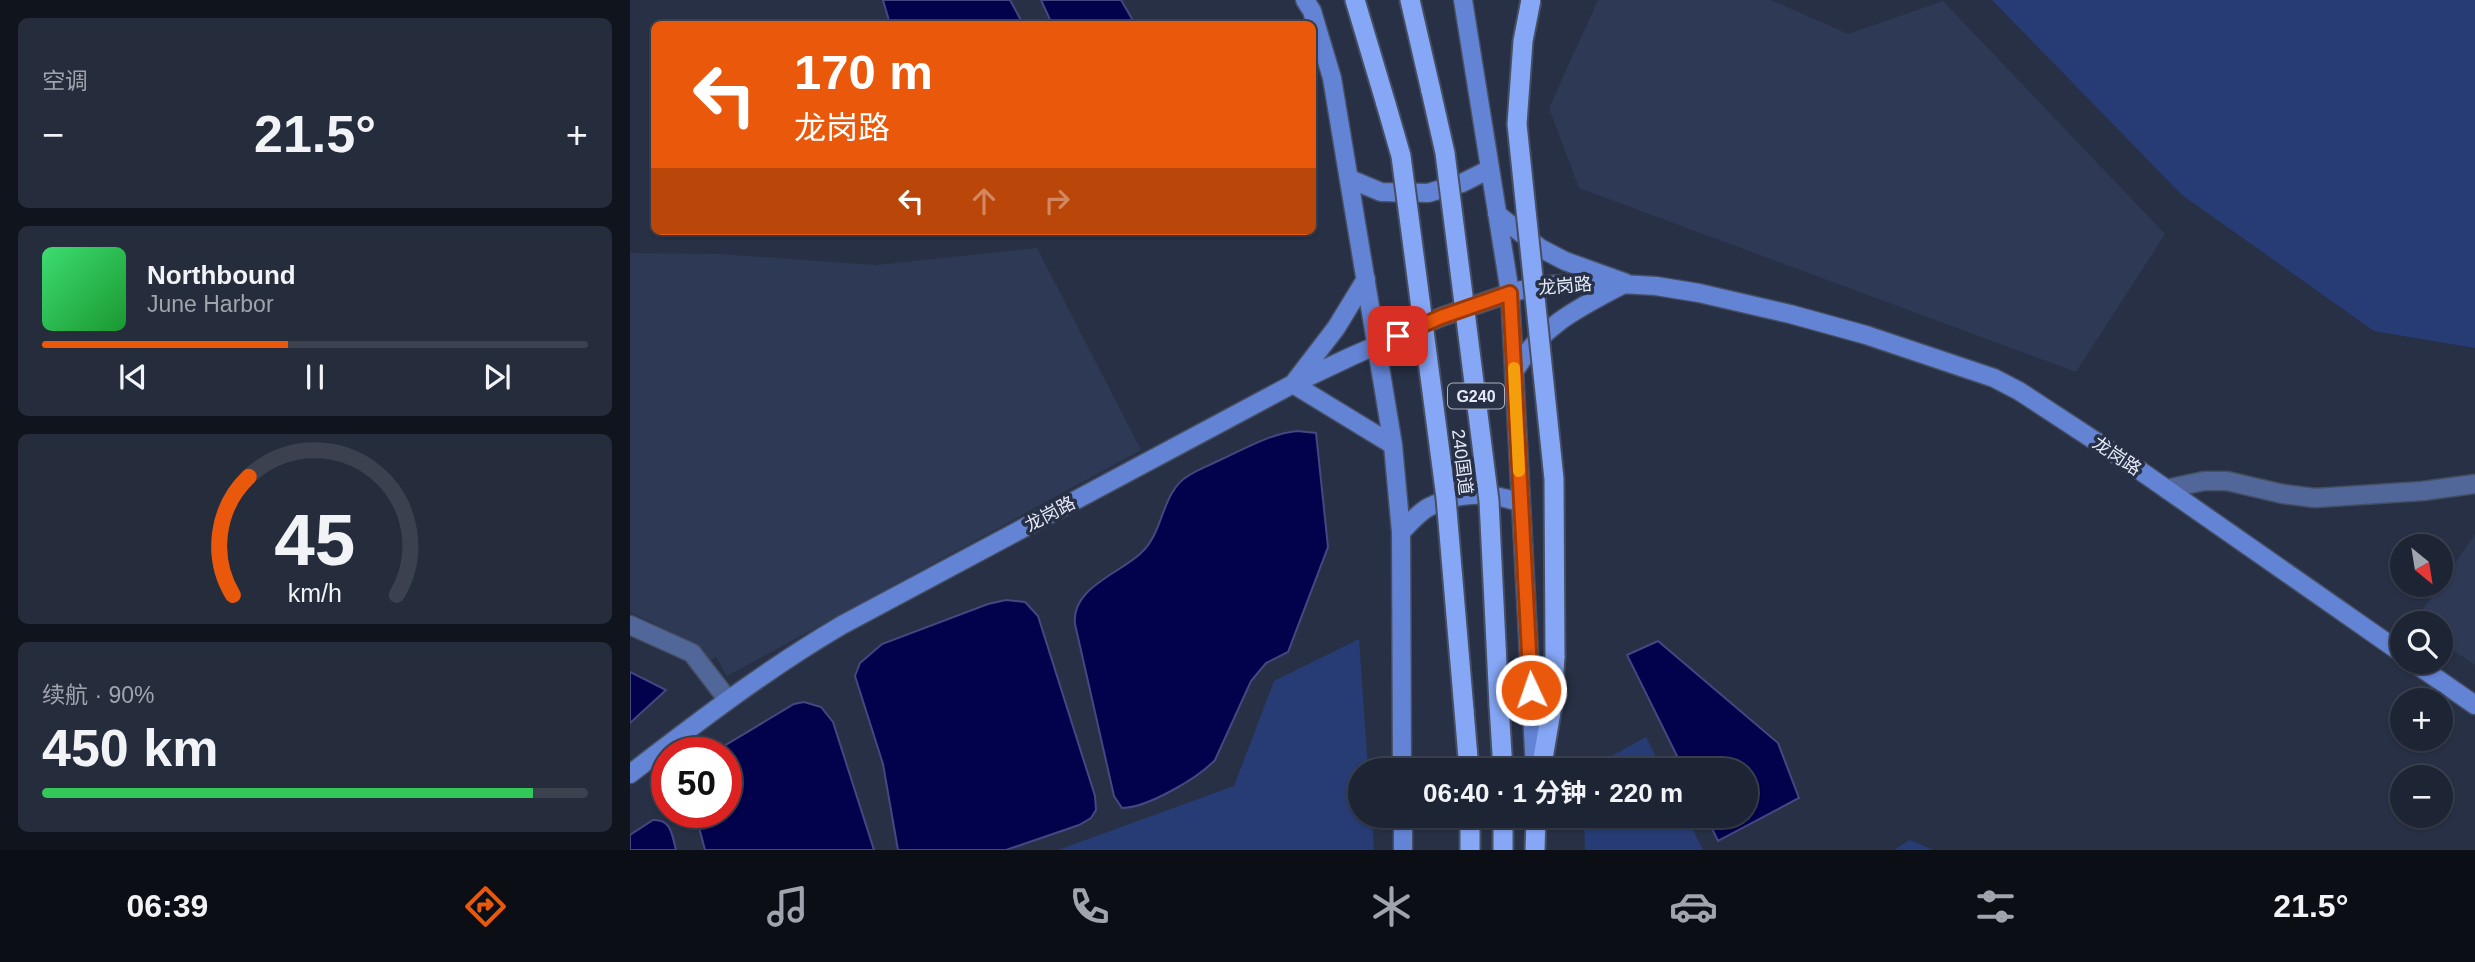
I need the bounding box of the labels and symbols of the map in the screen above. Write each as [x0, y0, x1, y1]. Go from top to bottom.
street label: 龙岗路 [1537, 274, 1593, 298]
pin [1368, 306, 1428, 366]
road number: G240 [1448, 384, 1504, 408]
street label: 240国道 [1448, 428, 1476, 496]
street label: 龙岗路 [2089, 433, 2145, 479]
street label: 龙岗路 [1021, 492, 1079, 536]
north arrow [2390, 534, 2454, 597]
position arrow [1494, 653, 1568, 727]
speed limit sign: 50 [651, 737, 742, 828]

